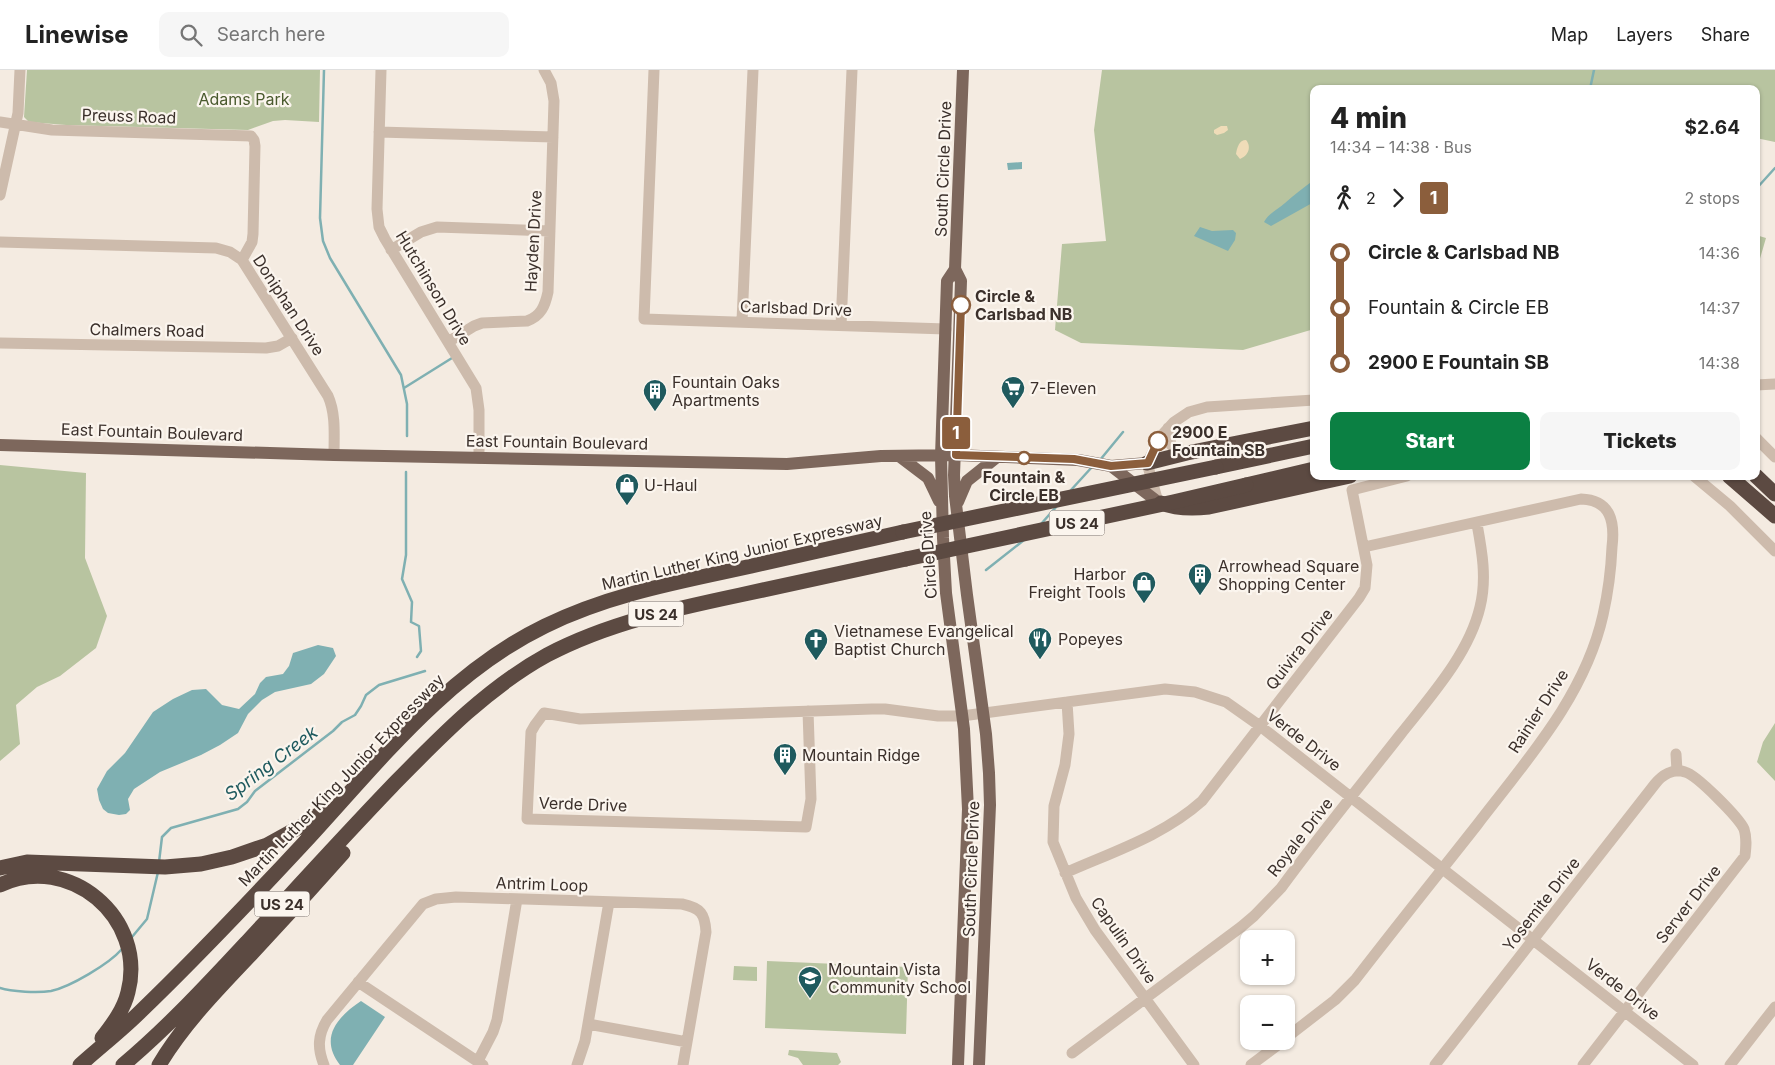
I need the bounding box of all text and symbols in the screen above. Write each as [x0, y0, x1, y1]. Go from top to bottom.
search box [159, 12, 509, 57]
text: Linewise [25, 20, 129, 49]
icon: search [177, 21, 205, 49]
text: Search here [217, 23, 325, 46]
text: Map [1551, 24, 1588, 45]
text: Layers [1616, 24, 1673, 45]
text: Share [1701, 24, 1750, 45]
park label: Adams Park [198, 89, 290, 109]
street label: South Circle Drive [931, 100, 955, 238]
text: 4 min [1330, 101, 1407, 135]
street label: Preuss Road [81, 104, 177, 128]
text: $2.64 [1685, 116, 1740, 139]
text: 14:34 – 14:38 · Bus [1330, 137, 1472, 157]
icon: walk [1330, 184, 1358, 212]
icon: forward [1384, 184, 1412, 212]
text: 1 [1430, 187, 1438, 208]
text: 2 [1366, 188, 1376, 208]
text: 2 stops [1684, 188, 1740, 208]
street label: Hayden Drive [520, 189, 546, 293]
street label: Hutchinson Drive [392, 227, 476, 349]
text: Circle & Carlsbad NB [1368, 241, 1560, 264]
text: 14:36 [1699, 243, 1740, 263]
street label: Doniphan Drive [249, 251, 329, 359]
place label: Circle & Carlsbad NB [975, 286, 1072, 324]
marker: Circle & Carlsbad NB [951, 295, 971, 315]
street label: Carlsbad Drive [740, 296, 852, 320]
text: Fountain & Circle EB [1368, 296, 1549, 319]
text: 14:37 [1700, 298, 1740, 318]
street label: Chalmers Road [89, 319, 205, 341]
text: 2900 E Fountain SB [1368, 351, 1549, 374]
text: 14:38 [1699, 353, 1740, 373]
place label: Fountain Oaks Apartments [672, 372, 780, 410]
supermarket icon: 7-Eleven [1000, 375, 1026, 409]
building icon: Fountain Oaks Apartments [642, 378, 668, 412]
place label: 7-Eleven [1030, 378, 1096, 398]
button: Start [1330, 412, 1530, 470]
button: Tickets [1540, 412, 1740, 470]
line badge: 1 [940, 417, 972, 449]
street label: East Fountain Boulevard [61, 419, 243, 445]
text: 1 [952, 422, 960, 443]
place label: 2900 E Fountain SB [1172, 422, 1265, 460]
street label: East Fountain Boulevard [466, 430, 648, 454]
marker: 2900 E Fountain SB [1148, 431, 1168, 451]
marker: Fountain & Circle EB [1017, 451, 1031, 465]
place label: Fountain & Circle EB [983, 467, 1066, 505]
shop icon: U-Haul [614, 472, 640, 506]
place label: U-Haul [644, 475, 697, 495]
street label: Martin Luther King Junior Expressway [600, 510, 884, 594]
street label: Circle Drive [915, 510, 941, 600]
road number: US 24 [1050, 510, 1104, 536]
place label: Arrowhead Square Shopping Center [1218, 556, 1359, 594]
building icon: Arrowhead Square Shopping Center [1187, 562, 1213, 596]
place label: Harbor Freight Tools [1028, 564, 1126, 602]
shop icon: Harbor Freight Tools [1131, 570, 1157, 604]
road number: US 24 [628, 602, 684, 626]
street label: Quivira Drive [1261, 604, 1337, 694]
place label: Vietnamese Evangelical Baptist Church [834, 621, 1014, 659]
restaurant icon: Popeyes [1027, 626, 1053, 660]
church icon: Vietnamese Evangelical Baptist Church [803, 627, 829, 661]
place label: Popeyes [1058, 629, 1123, 649]
street label: Rainier Drive [1503, 665, 1573, 757]
street label: Martin Luther King Junior Expressway [234, 670, 448, 890]
street label: Verde Drive [1263, 705, 1345, 775]
water label: Spring Creek [220, 721, 323, 805]
building icon: Mountain Ridge [772, 742, 798, 776]
place label: Mountain Ridge [802, 745, 920, 765]
street label: Verde Drive [538, 792, 628, 816]
street label: Royale Drive [1263, 794, 1337, 880]
street label: South Circle Drive [959, 800, 983, 938]
street label: Yosemite Drive [1498, 853, 1584, 955]
street label: Server Drive [1651, 861, 1725, 947]
street label: Antrim Loop [495, 872, 589, 896]
road number: US 24 [254, 892, 310, 916]
street label: Capulin Drive [1087, 893, 1161, 987]
map controls [1240, 930, 1295, 1050]
button: + [1240, 930, 1295, 985]
street label: Verde Drive [1582, 954, 1664, 1024]
place label: Mountain Vista Community School [828, 959, 971, 997]
school or university icon: Mountain Vista Community School [797, 965, 823, 999]
button: − [1240, 995, 1295, 1050]

